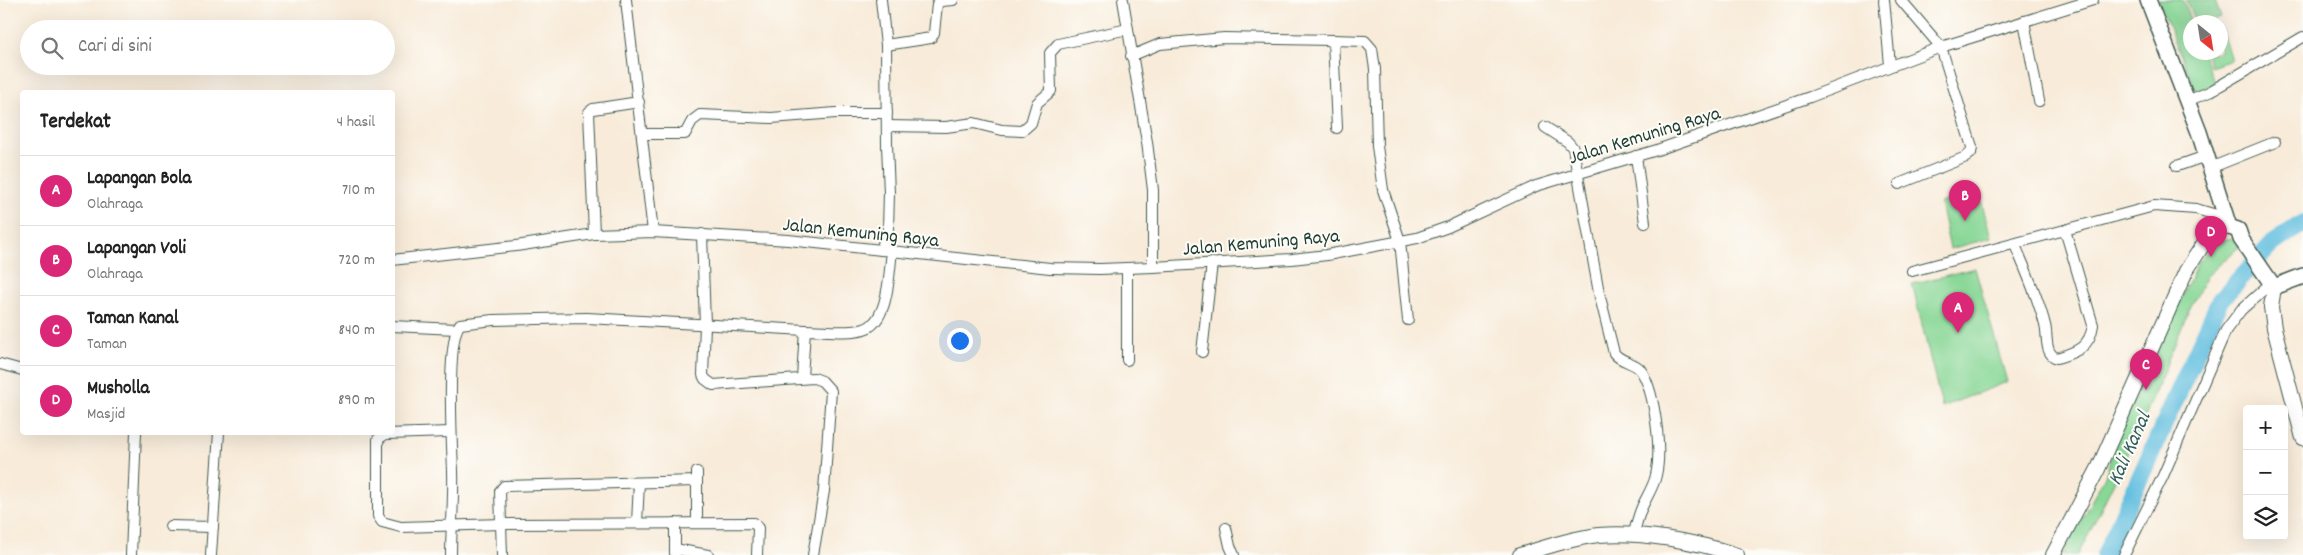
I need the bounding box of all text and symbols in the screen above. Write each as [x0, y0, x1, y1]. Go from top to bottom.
north arrow [2183, 15, 2228, 60]
search box [20, 20, 395, 75]
icon: search [38, 34, 66, 62]
text: Cari di sini [78, 34, 152, 61]
street label: Jalan Kemuning Raya [1566, 100, 1725, 173]
text: Terdekat [40, 108, 111, 138]
text: 4 hasil [336, 111, 375, 134]
text: Lapangan Bola [87, 166, 191, 193]
text: A [52, 179, 60, 202]
text: 710 m [342, 179, 375, 202]
pin: B [1949, 180, 1981, 221]
text: Olahraga [87, 193, 143, 216]
street label: Jalan Kemuning Raya [781, 212, 941, 256]
pin: D [2195, 216, 2227, 257]
street label: Jalan Kemuning Raya [1182, 223, 1341, 265]
text: Lapangan Voli [87, 236, 186, 263]
text: B [52, 249, 60, 272]
text: 720 m [339, 249, 375, 272]
text: Olahraga [87, 263, 143, 286]
pin: A [1942, 292, 1974, 333]
text: Taman Kanal [87, 306, 179, 333]
text: C [52, 319, 60, 342]
text: 840 m [339, 319, 375, 342]
your location [947, 328, 973, 354]
text: Taman [87, 333, 127, 356]
pin: C [2130, 349, 2162, 390]
text: Musholla [87, 376, 149, 403]
text: D [52, 389, 60, 412]
text: 890 m [338, 389, 375, 412]
text: Masjid [87, 403, 125, 426]
map controls [2243, 405, 2288, 540]
button: + [2243, 405, 2288, 450]
water label: Kali Kanal [2101, 406, 2161, 491]
button: − [2243, 450, 2288, 495]
button: layers [2243, 495, 2288, 540]

